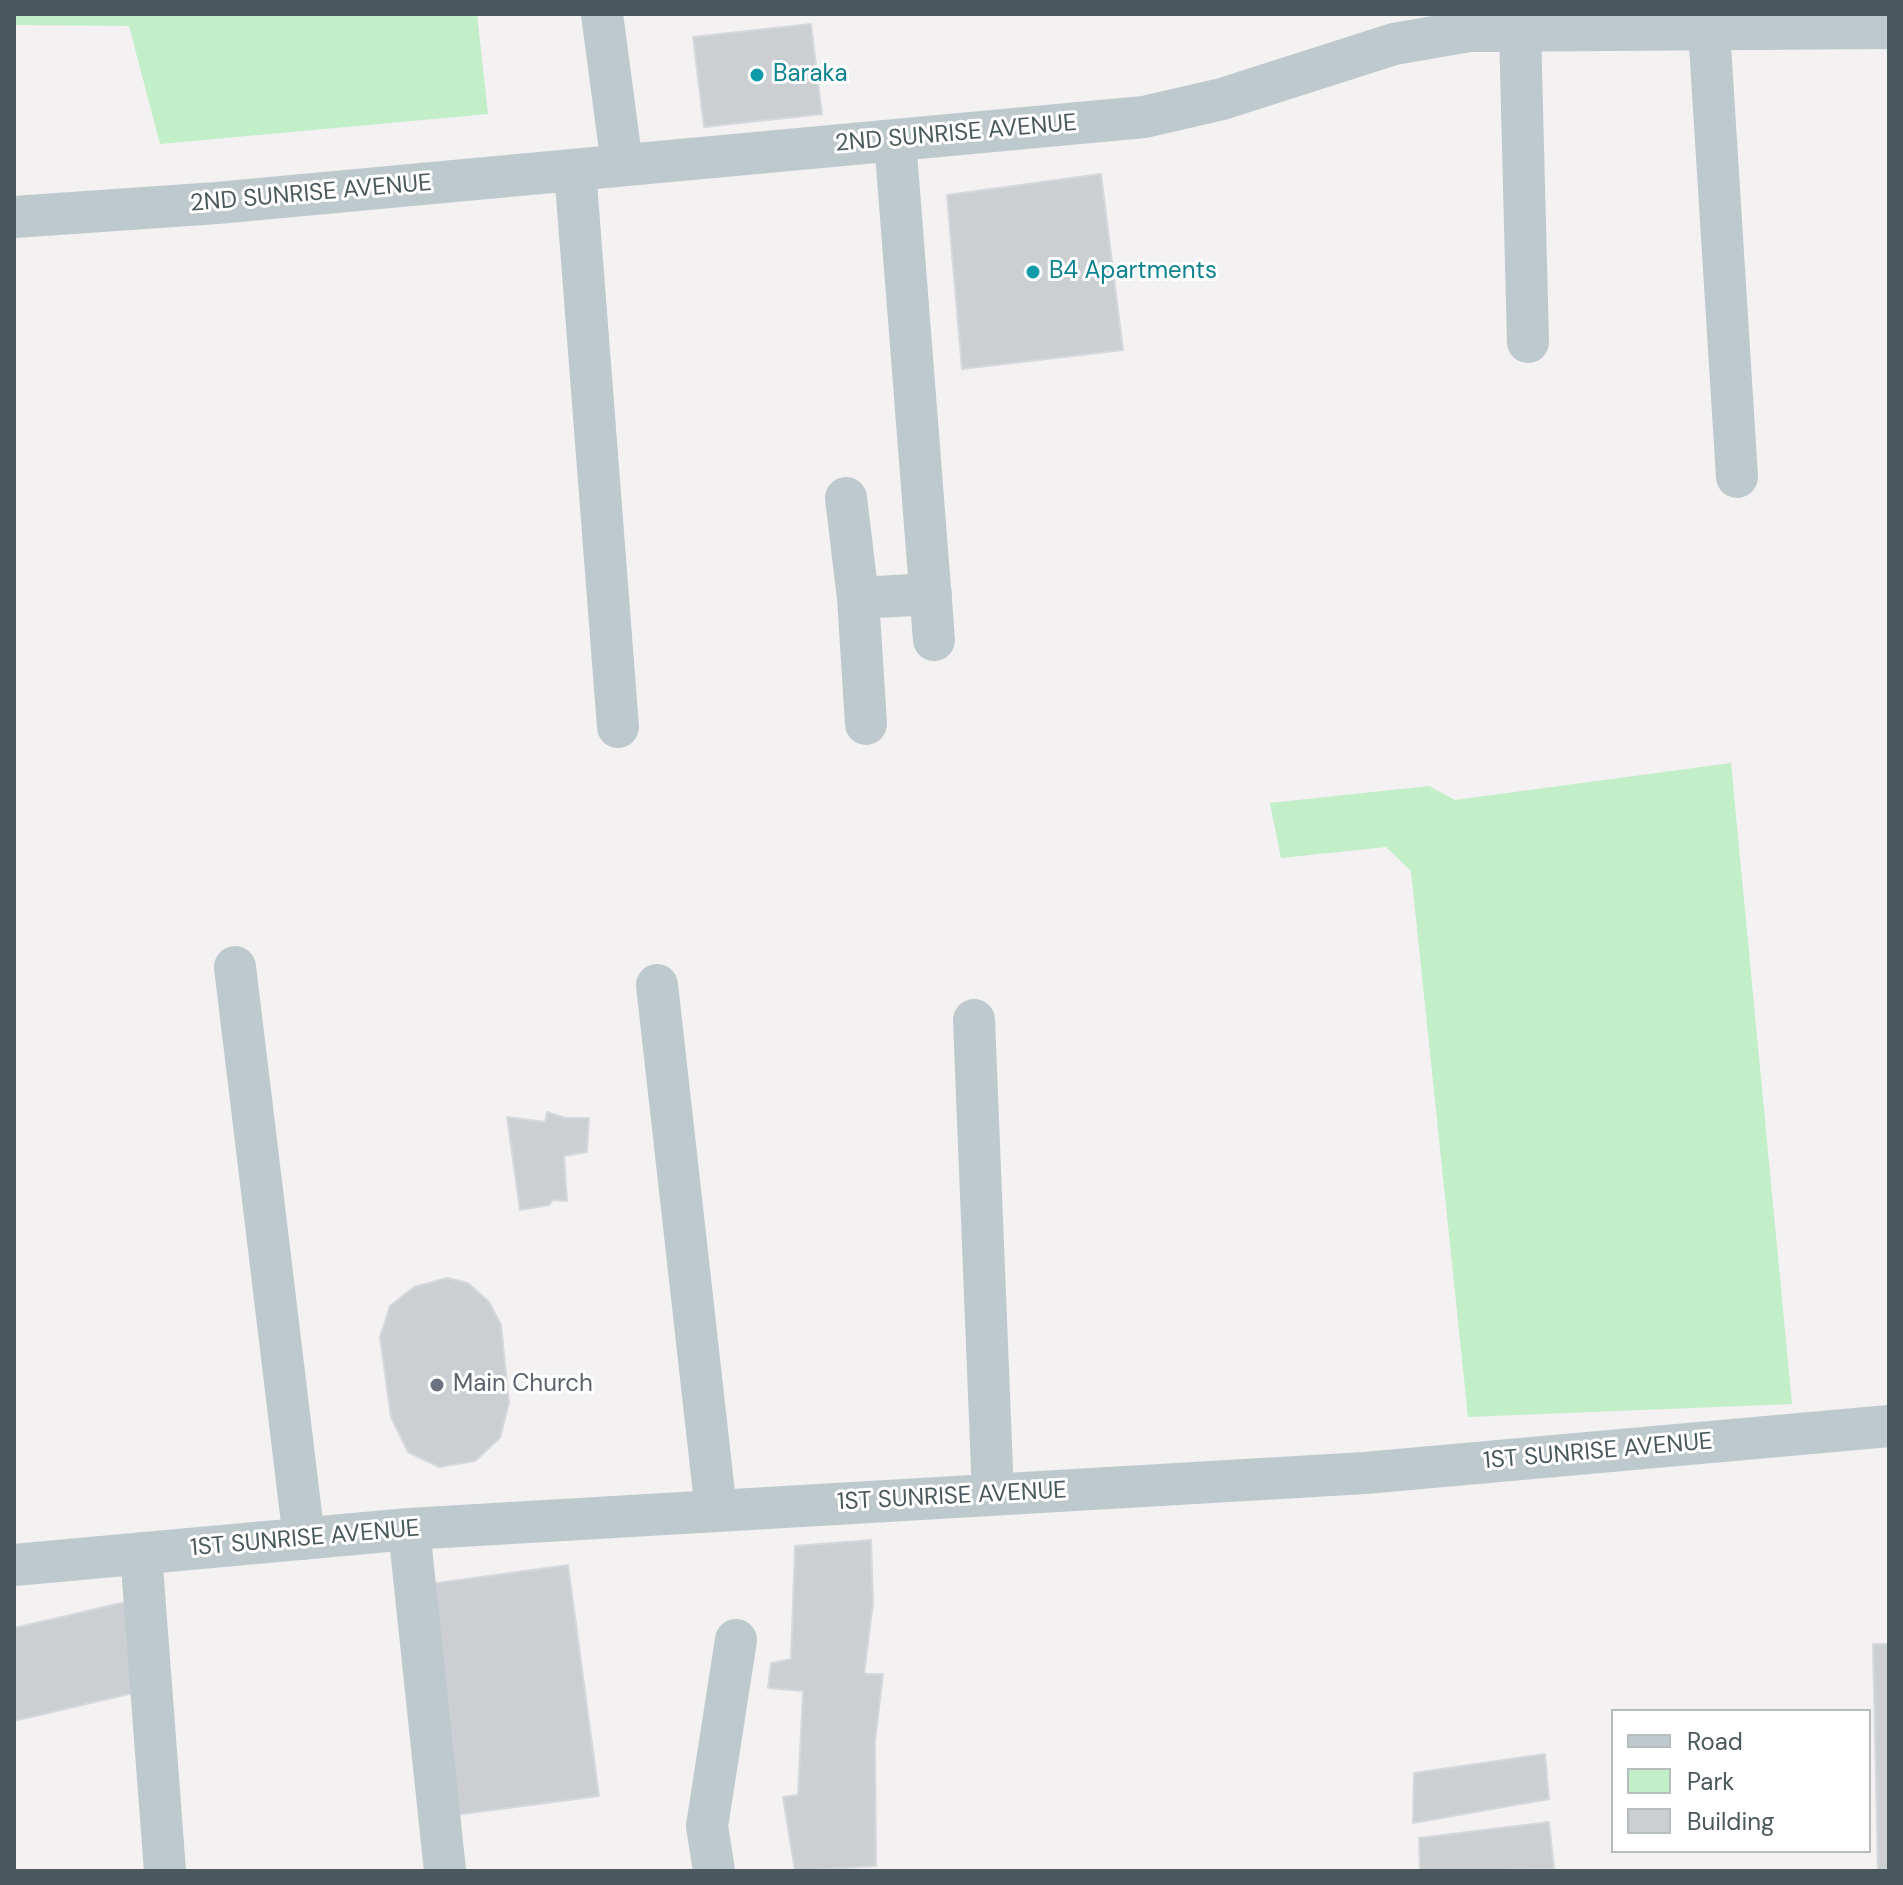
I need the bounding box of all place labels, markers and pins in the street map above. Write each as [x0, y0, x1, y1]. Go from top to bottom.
place label: Baraka [773, 61, 848, 89]
marker: Baraka [748, 66, 766, 84]
place label: B4 Apartments [1049, 258, 1217, 286]
marker: B4 Apartments [1024, 263, 1042, 281]
place label: Main Church [453, 1371, 593, 1399]
marker: Main Church [428, 1376, 446, 1394]

